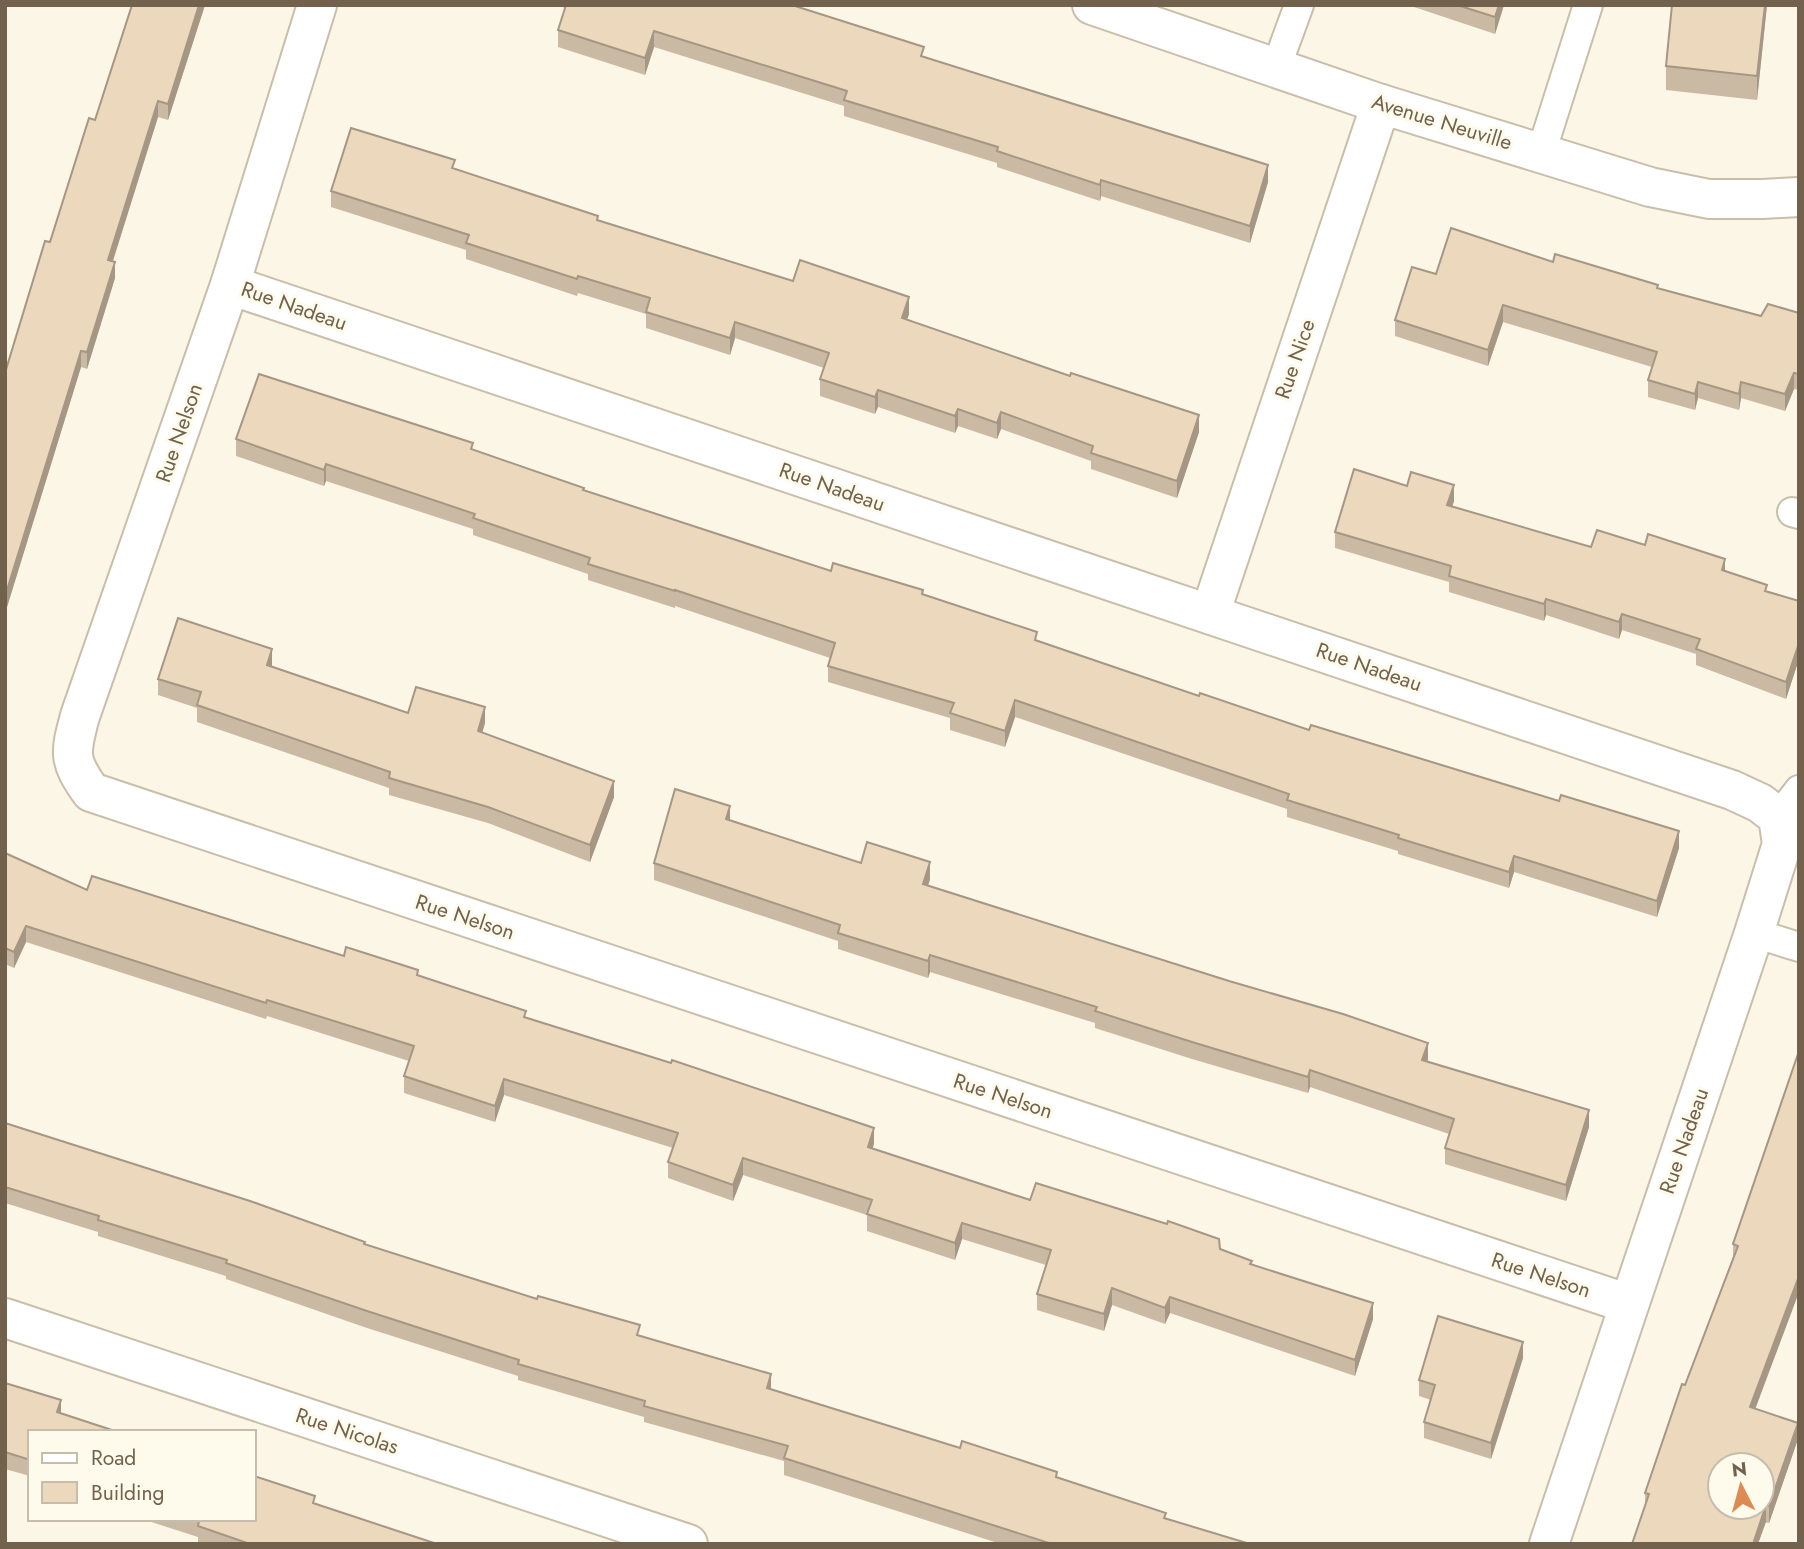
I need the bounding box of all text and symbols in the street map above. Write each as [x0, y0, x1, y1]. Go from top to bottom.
street label: Avenue Neuville [1368, 86, 1516, 158]
street label: Rue Nadeau [237, 274, 351, 338]
street label: Rue Nice [1267, 315, 1323, 403]
street label: Rue Nelson [148, 380, 210, 486]
street label: Rue Nadeau [775, 455, 889, 519]
street label: Rue Nadeau [1312, 635, 1426, 699]
street label: Rue Nelson [411, 887, 519, 947]
street label: Rue Nelson [949, 1066, 1057, 1126]
street label: Rue Nadeau [1652, 1084, 1716, 1198]
street label: Rue Nelson [1487, 1245, 1595, 1305]
street label: Rue Nicolas [292, 1400, 402, 1462]
legend [28, 1430, 256, 1521]
text: Road [91, 1443, 136, 1473]
north arrow [1706, 1451, 1776, 1521]
text: N [1730, 1455, 1748, 1484]
text: Building [91, 1478, 164, 1508]

